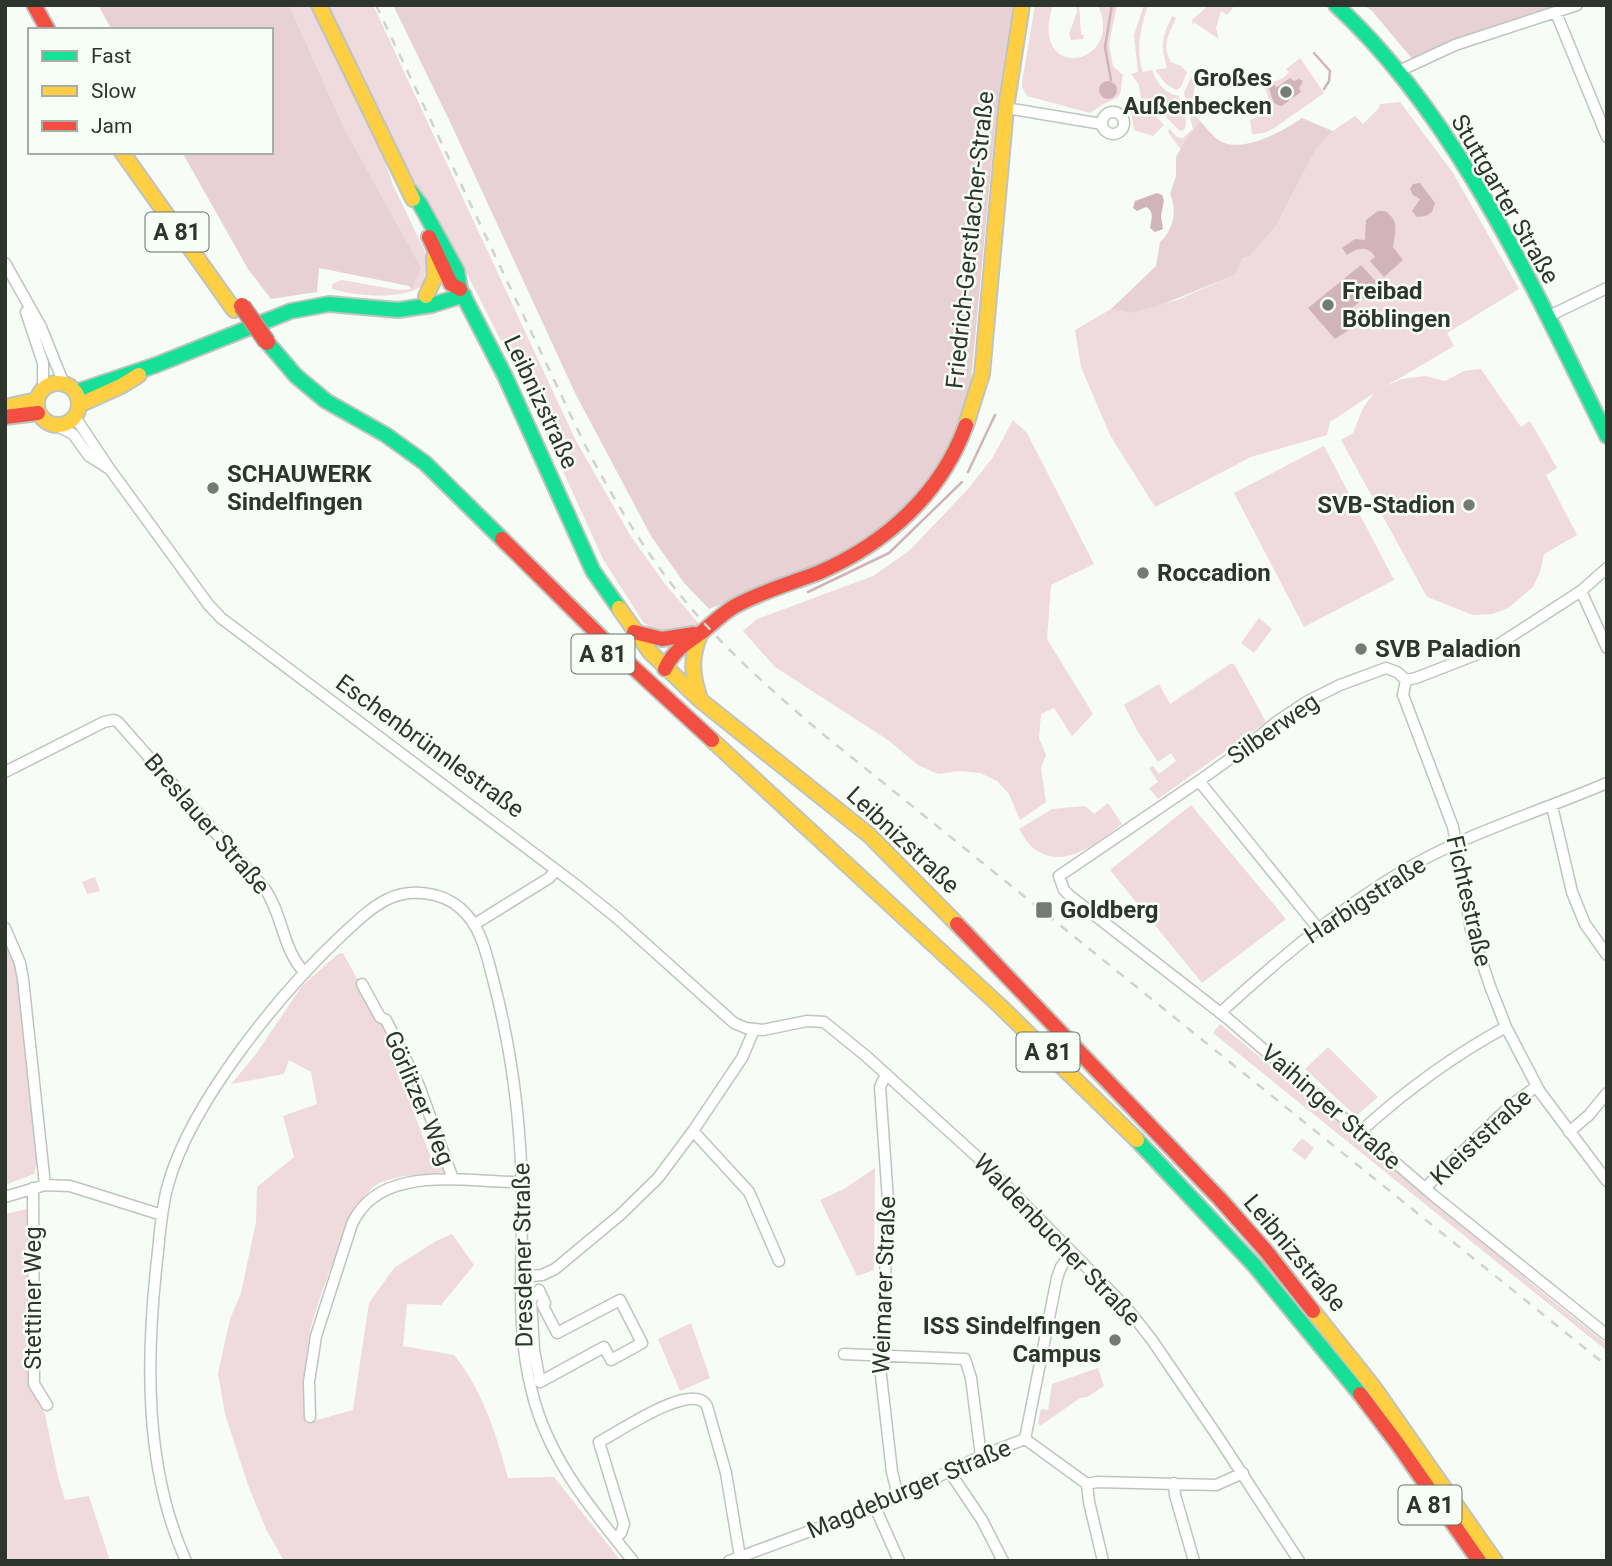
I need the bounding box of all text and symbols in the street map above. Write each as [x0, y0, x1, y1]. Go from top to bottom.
legend [28, 28, 273, 154]
text: Fast [91, 44, 132, 68]
place label: Großes Außenbecken [1123, 64, 1272, 120]
text: Slow [91, 79, 137, 103]
marker: Großes Außenbecken [1278, 84, 1294, 100]
street label: Friedrich-Gerstlacher-Straße [940, 90, 1000, 390]
street label: Stuttgarter Straße [1445, 109, 1565, 289]
text: Jam [91, 114, 132, 138]
road number: A 81 [146, 213, 208, 252]
place label: Freibad Böblingen [1342, 277, 1451, 333]
marker: Freibad Böblingen [1320, 297, 1336, 313]
street label: Leibnizstraße [498, 331, 584, 473]
place label: SCHAUWERK Sindelfingen [227, 460, 372, 516]
marker: SCHAUWERK Sindelfingen [205, 480, 221, 496]
place label: SVB-Stadion [1317, 491, 1455, 519]
marker: SVB-Stadion [1461, 497, 1477, 513]
place label: Roccadion [1157, 559, 1271, 587]
marker: Roccadion [1135, 565, 1151, 581]
road number: A 81 [572, 634, 634, 674]
place label: SVB Paladion [1375, 635, 1521, 663]
marker: SVB Paladion [1353, 641, 1369, 657]
street label: Eschenbrünnlestraße [330, 668, 530, 824]
street label: Silberweg [1222, 688, 1324, 770]
street label: Breslauer Straße [138, 748, 276, 900]
street label: Leibnizstraße [841, 781, 965, 899]
street label: Fichtestraße [1440, 833, 1498, 969]
street label: Harbigstraße [1299, 850, 1431, 950]
place label: Goldberg [1060, 896, 1159, 924]
marker: Goldberg [1034, 900, 1054, 920]
street label: Görlitzer Weg [378, 1027, 460, 1169]
road number: A 81 [1016, 1032, 1080, 1072]
street label: Vaihinger Straße [1255, 1039, 1407, 1175]
street label: Kleiststraße [1425, 1083, 1537, 1191]
street label: Waldenbucher Straße [968, 1148, 1146, 1332]
street label: Dresdener Straße [507, 1162, 539, 1348]
street label: Leibnizstraße [1238, 1189, 1352, 1317]
street label: Weimarer Straße [867, 1195, 901, 1375]
street label: Stettiner Weg [19, 1226, 47, 1370]
place label: ISS Sindelfingen Campus [923, 1312, 1101, 1368]
marker: ISS Sindelfingen Campus [1107, 1332, 1123, 1348]
street label: Magdeburger Straße [803, 1433, 1015, 1545]
road number: A 81 [1398, 1486, 1462, 1524]

